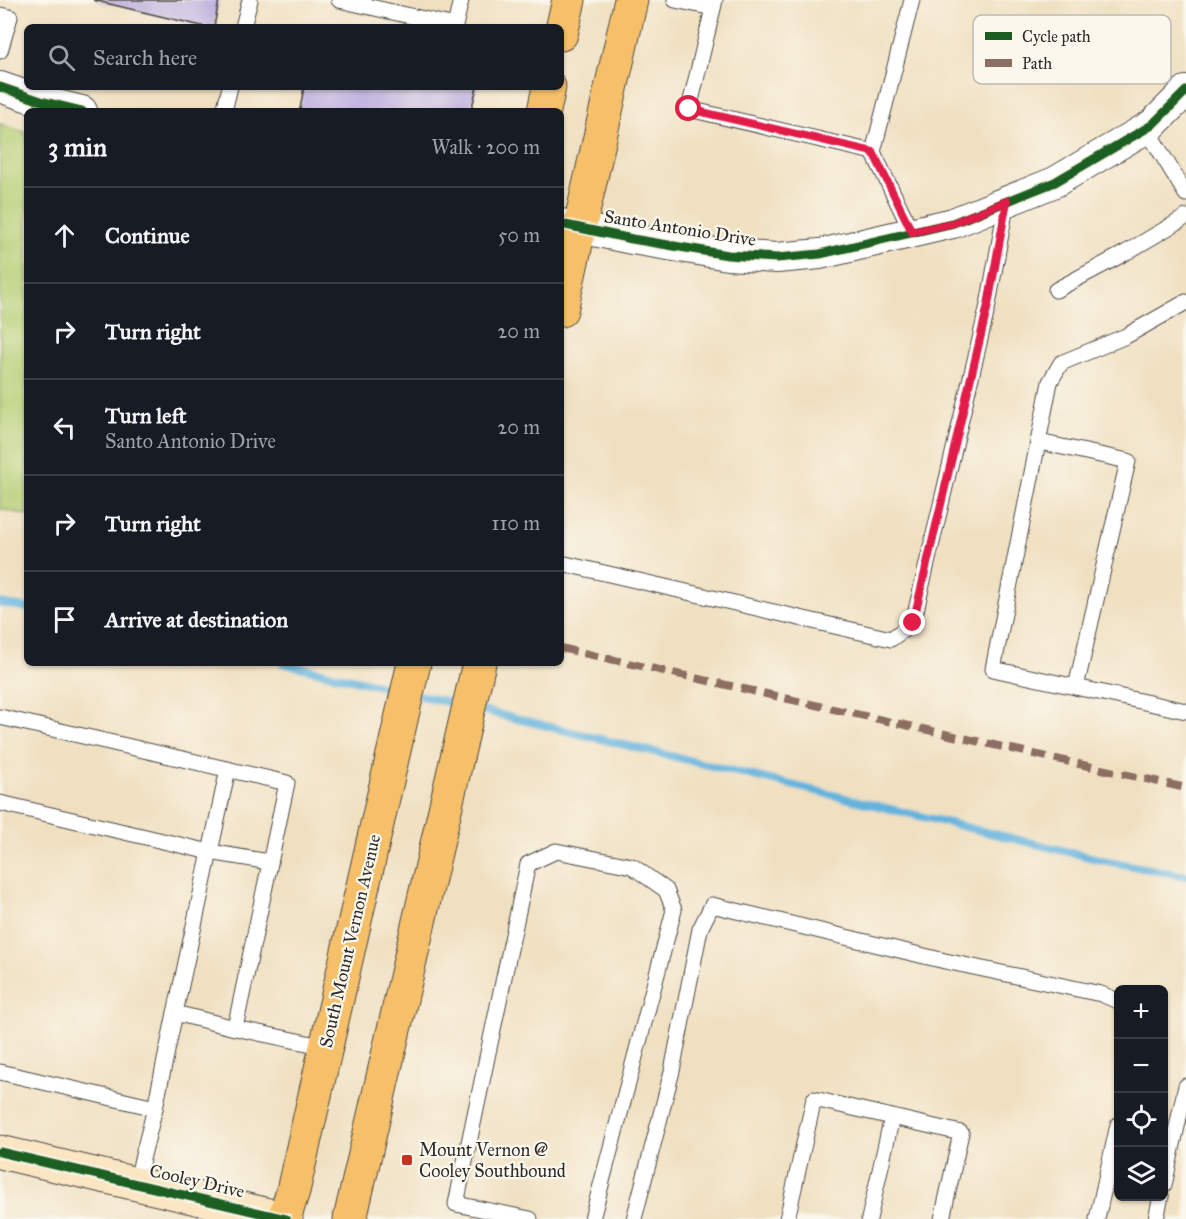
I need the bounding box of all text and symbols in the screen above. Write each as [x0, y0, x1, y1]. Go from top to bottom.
legend [973, 15, 1171, 84]
search box [24, 24, 564, 90]
text: Cycle path [1022, 27, 1091, 46]
icon: search [45, 41, 78, 74]
text: Search here [93, 44, 197, 71]
text: Path [1022, 54, 1052, 73]
route start [675, 95, 701, 121]
text: 3 min [48, 131, 107, 163]
text: Walk · 200 m [432, 135, 540, 159]
street label: Santo Antonio Drive [602, 205, 758, 251]
icon: ahead [48, 219, 81, 252]
text: Continue [105, 222, 190, 249]
text: 50 m [498, 223, 540, 247]
icon: right [48, 315, 81, 348]
text: Turn right [105, 318, 201, 345]
text: 20 m [497, 319, 540, 343]
text: Turn left [105, 402, 187, 429]
icon: left [48, 411, 81, 444]
text: 20 m [497, 415, 540, 439]
text: Santo Antonio Drive [105, 429, 276, 453]
icon: right [48, 507, 81, 540]
text: Turn right [105, 510, 201, 537]
text: 110 m [492, 511, 540, 535]
icon: arrive [48, 603, 81, 636]
text: Arrive at destination [105, 606, 288, 633]
route end [899, 609, 925, 635]
street label: South Mount Vernon Avenue [315, 832, 385, 1050]
map controls [1114, 985, 1168, 1201]
button: + [1114, 985, 1168, 1039]
button: − [1114, 1039, 1168, 1093]
button: locate [1114, 1093, 1168, 1147]
place label: Mount Vernon @ Cooley Southbound [419, 1139, 566, 1182]
button: layers [1114, 1147, 1168, 1201]
marker: Mount Vernon @ Cooley Southbound [400, 1153, 414, 1167]
street label: Cooley Drive [147, 1159, 247, 1203]

